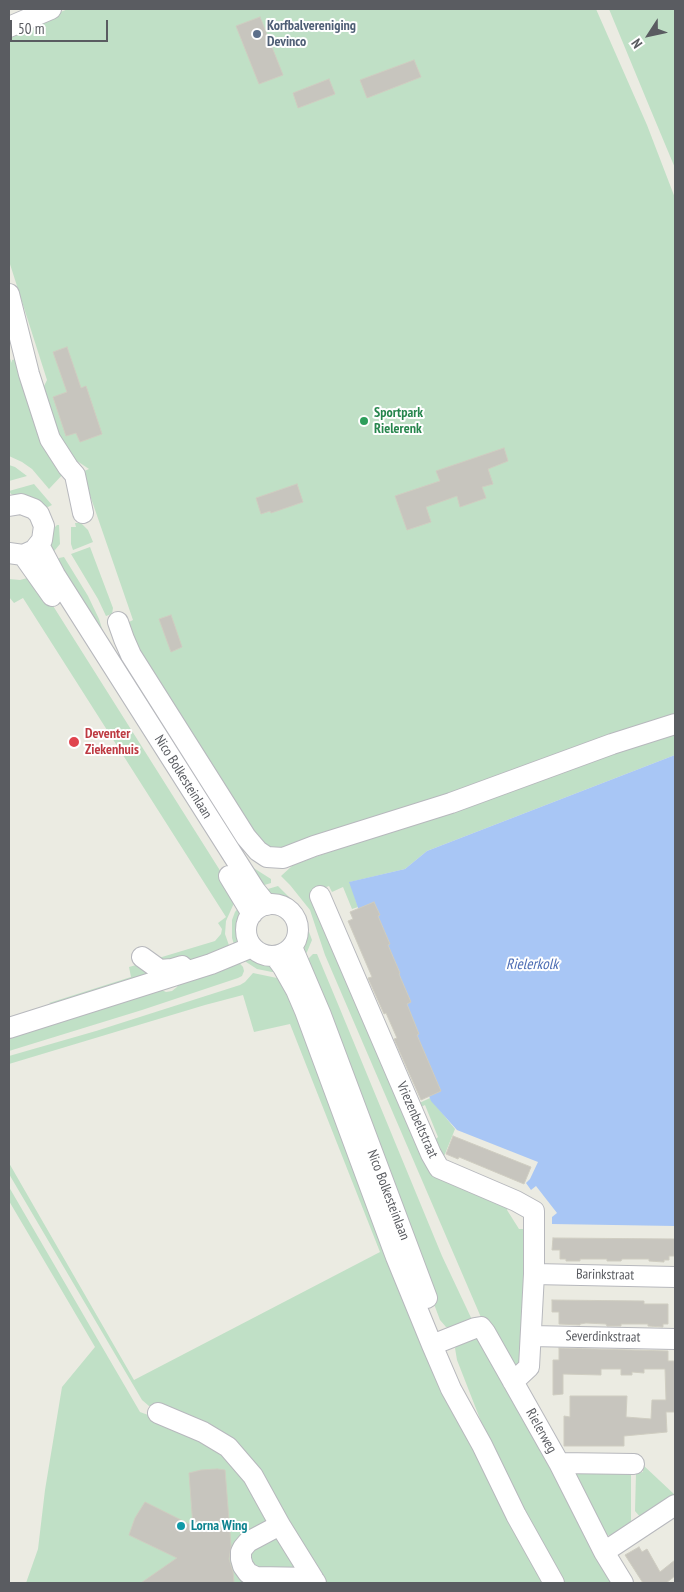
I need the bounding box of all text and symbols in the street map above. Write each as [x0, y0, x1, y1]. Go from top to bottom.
scale bar [12, 10, 110, 42]
north arrow [624, 10, 674, 60]
place label: Korfbalvereniging Devinco [267, 18, 356, 50]
text: 50 m [18, 19, 44, 38]
marker: Korfbalvereniging Devinco [251, 28, 263, 40]
text: N [627, 35, 646, 52]
place label: Sportpark Rielerenk [374, 405, 423, 438]
marker: Sportpark Rielerenk [358, 415, 370, 427]
place label: Deventer Ziekenhuis [85, 726, 139, 759]
street label: Nico Bolkesteinlaan [151, 732, 215, 822]
marker: Deventer Ziekenhuis [67, 735, 81, 749]
water label: Rielerkolk [506, 956, 558, 974]
street label: Vriezenbeltstraat [393, 1079, 441, 1161]
street label: Nico Bolkesteinlaan [363, 1147, 413, 1243]
street label: Barinkstraat [576, 1266, 634, 1284]
street label: Severdinkstraat [565, 1328, 641, 1346]
street label: Rielerweg [522, 1406, 560, 1456]
place label: Lorna Wing [191, 1518, 248, 1534]
marker: Lorna Wing [175, 1520, 187, 1532]

